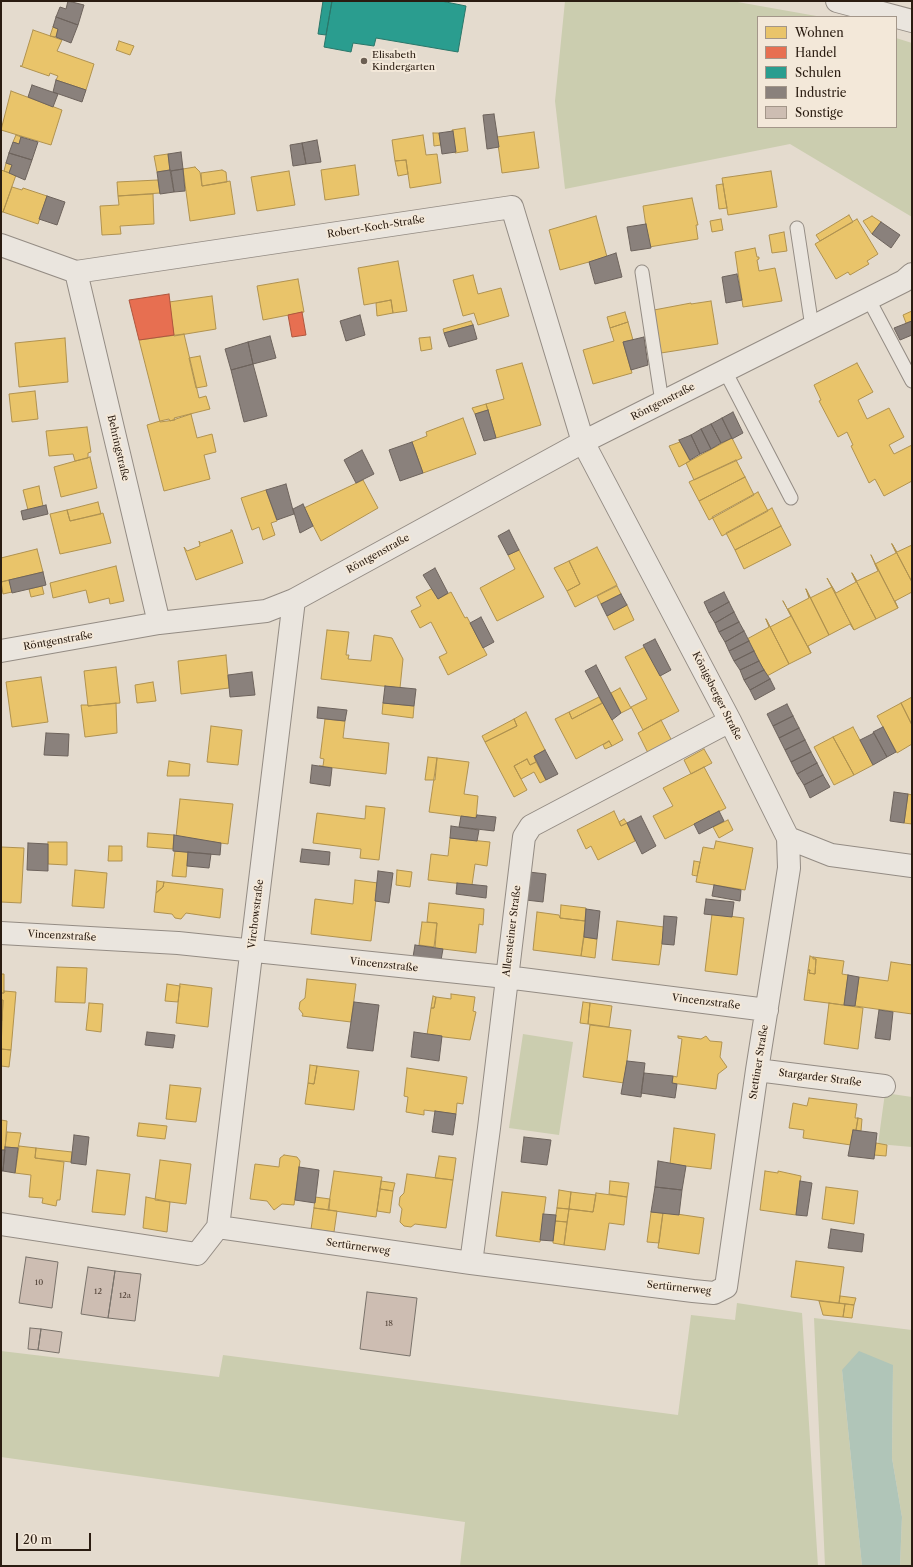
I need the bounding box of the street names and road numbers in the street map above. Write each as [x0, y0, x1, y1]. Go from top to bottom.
street label: Robert-Koch-Straße [326, 213, 426, 241]
street label: Röntgenstraße [629, 381, 697, 423]
street label: Behringstraße [105, 414, 131, 482]
street label: Röntgenstraße [344, 532, 412, 576]
street label: Röntgenstraße [22, 629, 94, 653]
street label: Königsberger Straße [690, 650, 744, 742]
street label: Virchowstraße [246, 879, 266, 949]
street label: Allensteiner Straße [500, 885, 524, 977]
street label: Vincenzstraße [27, 928, 97, 944]
street label: Vincenzstraße [349, 955, 419, 975]
street label: Vincenzstraße [671, 992, 741, 1012]
street label: Stettiner Straße [747, 1024, 771, 1100]
street label: Stargarder Straße [778, 1067, 862, 1089]
street label: Sertürnerweg [325, 1237, 391, 1257]
street label: Sertürnerweg [646, 1279, 712, 1297]

